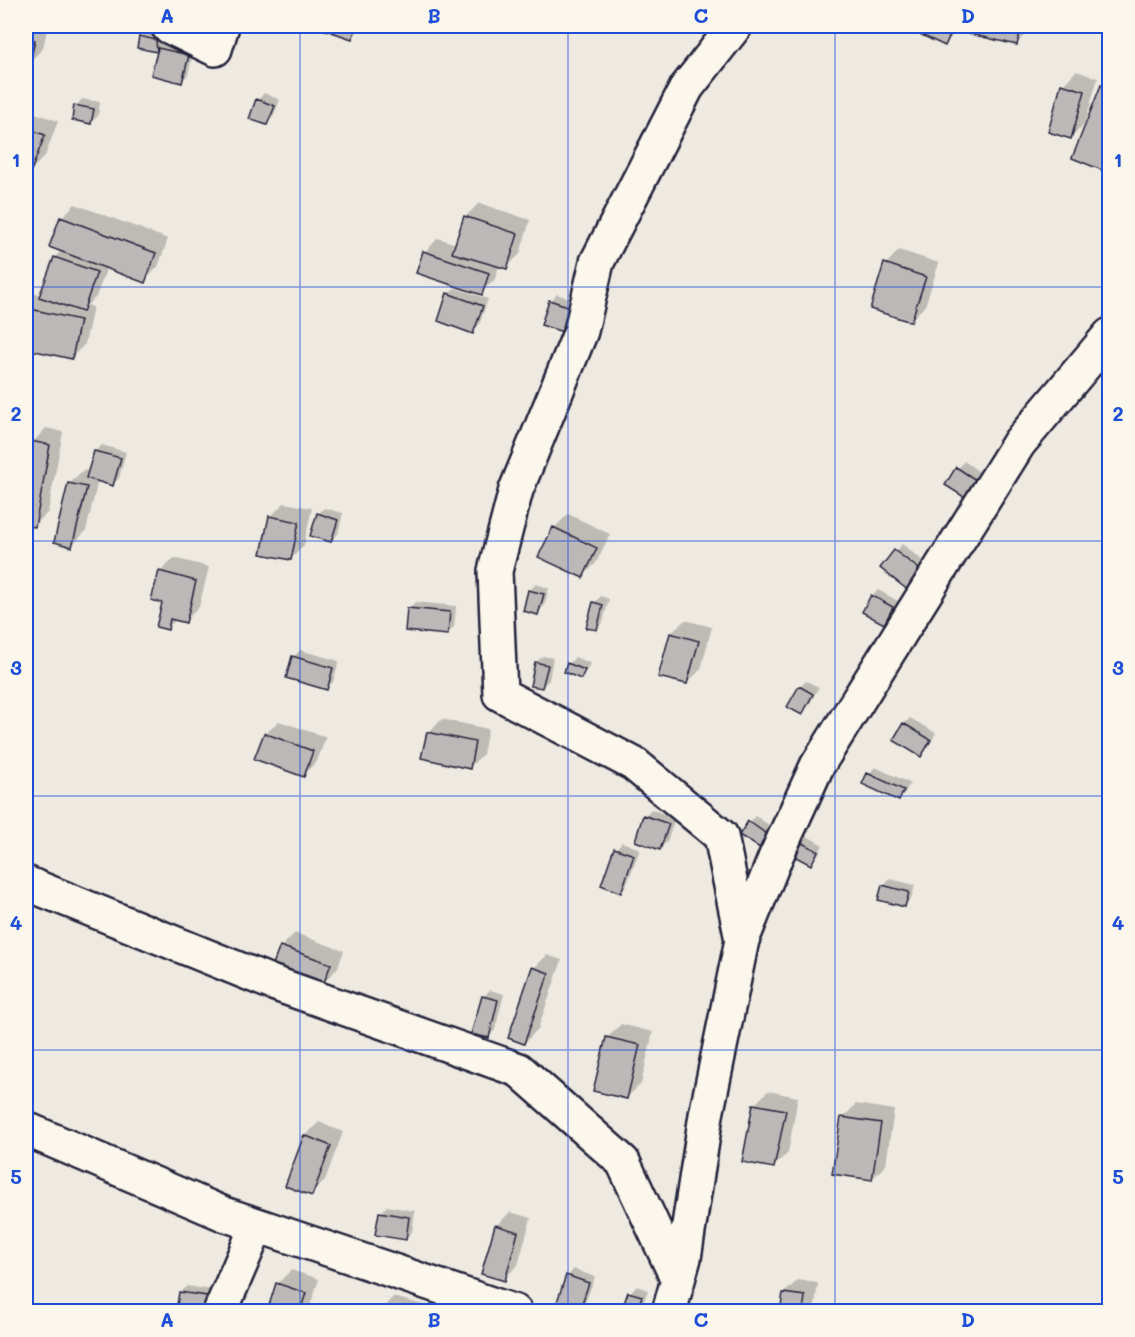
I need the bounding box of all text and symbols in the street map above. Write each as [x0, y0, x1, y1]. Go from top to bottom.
text: A [160, 2, 174, 28]
text: B [427, 2, 441, 28]
text: C [694, 2, 709, 28]
text: D [961, 2, 975, 28]
text: 1 [12, 146, 20, 172]
text: 1 [1114, 146, 1122, 172]
text: 2 [10, 400, 22, 426]
text: 2 [1112, 400, 1124, 426]
text: 3 [10, 654, 22, 680]
text: 3 [1112, 654, 1124, 680]
text: 4 [10, 909, 23, 935]
text: 4 [1112, 909, 1125, 935]
text: 5 [10, 1163, 22, 1189]
text: 5 [1112, 1163, 1124, 1189]
text: A [160, 1306, 174, 1332]
text: B [427, 1306, 441, 1332]
text: C [694, 1306, 709, 1332]
text: D [961, 1306, 975, 1332]

